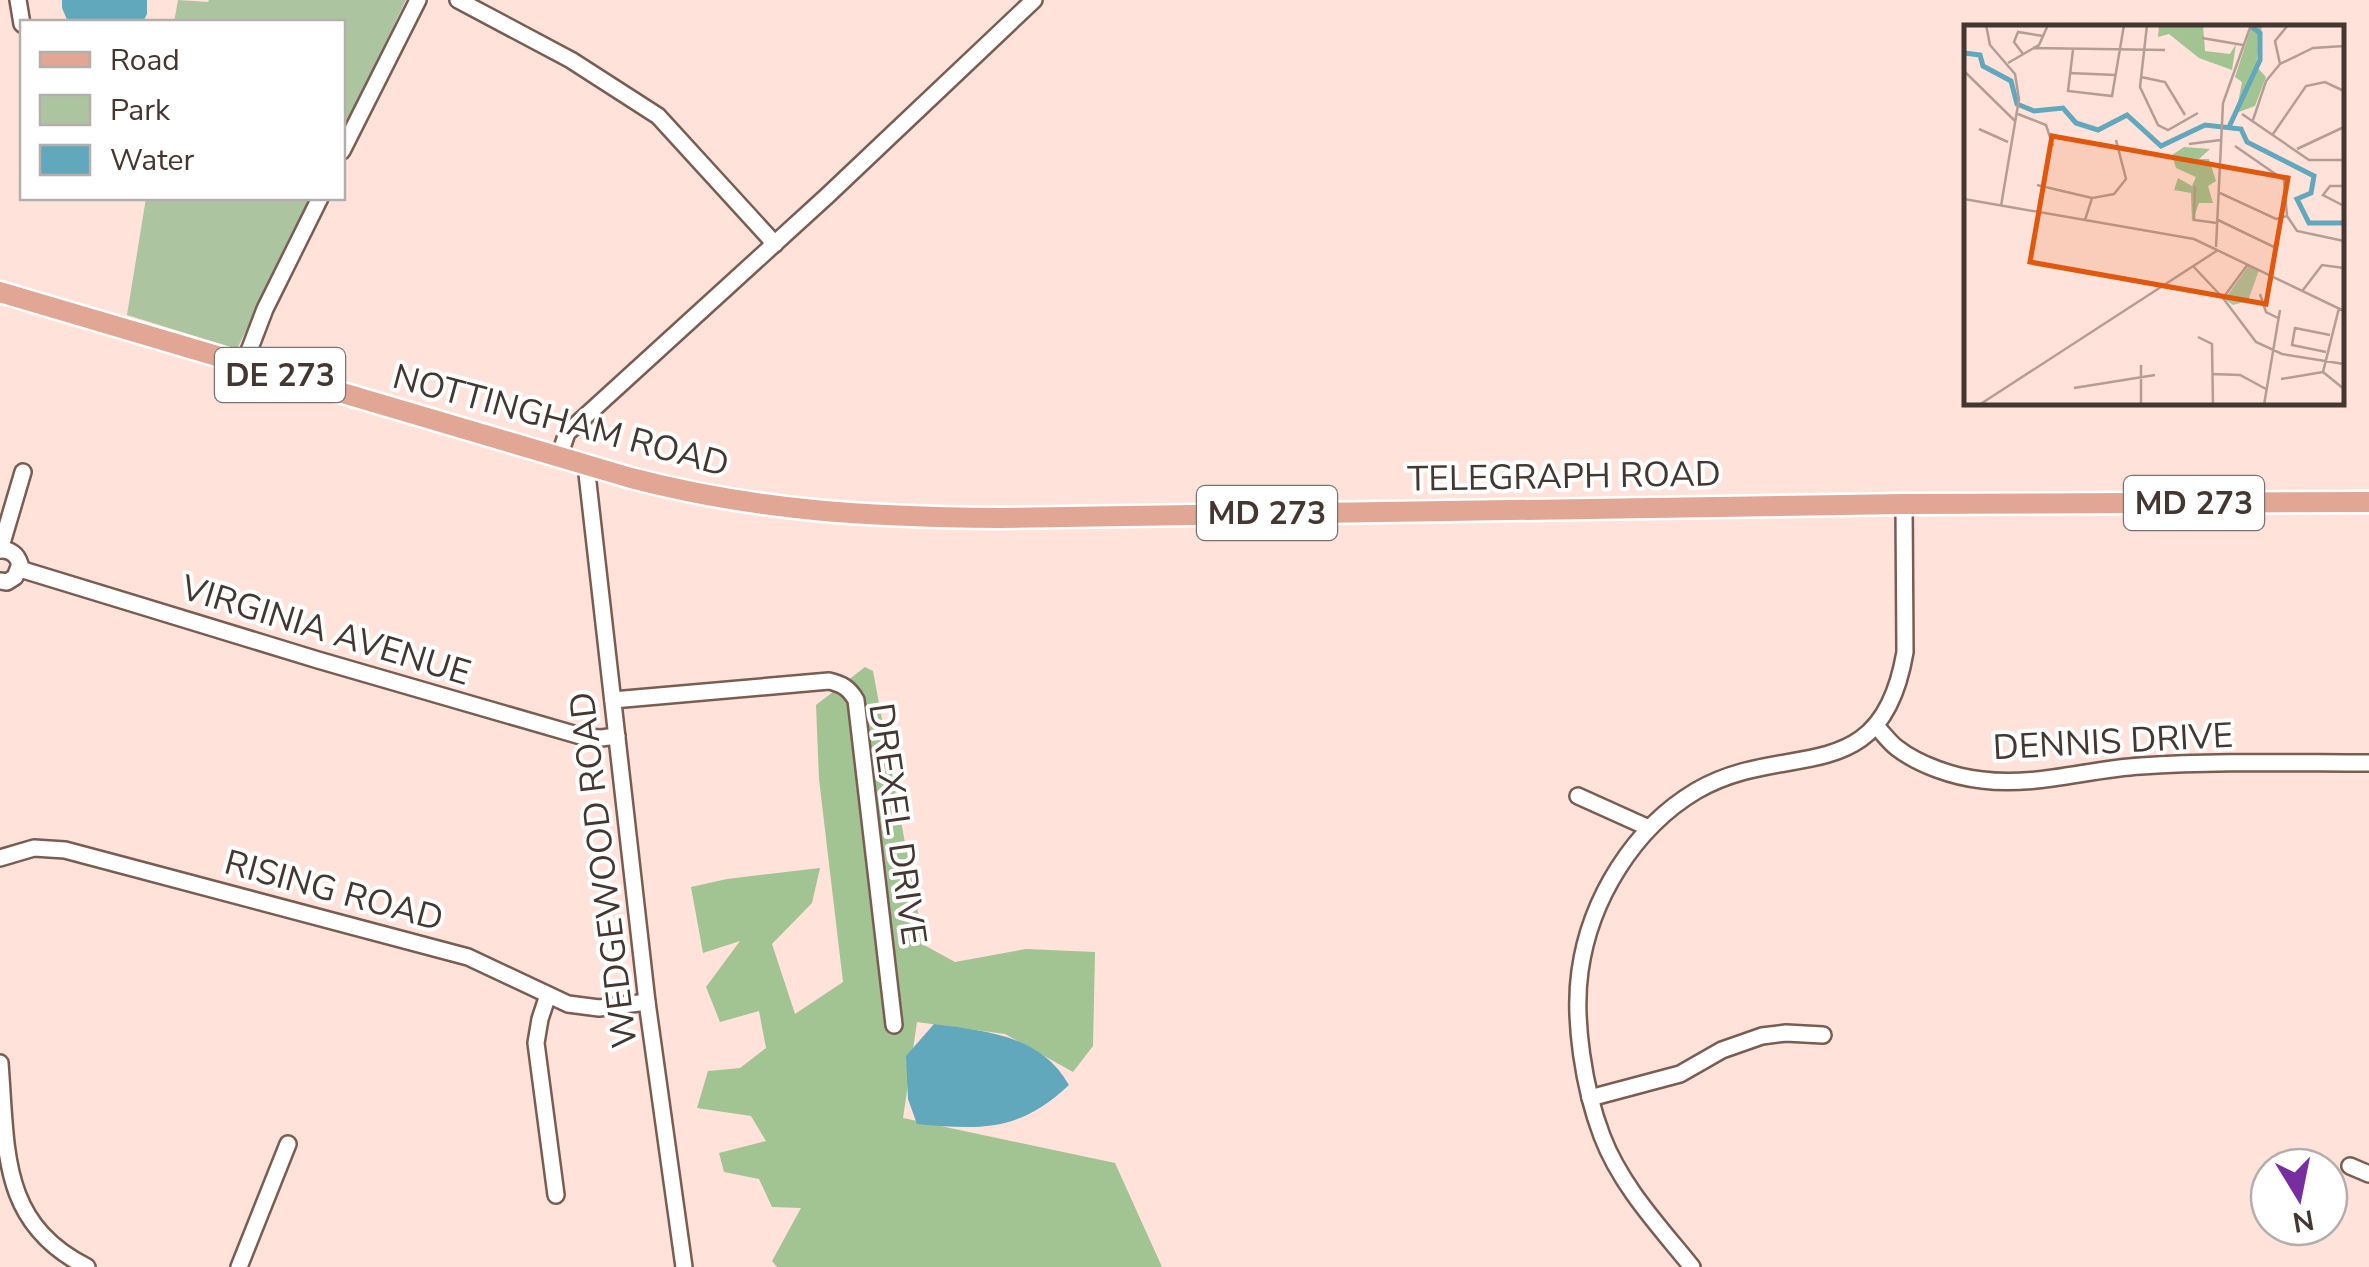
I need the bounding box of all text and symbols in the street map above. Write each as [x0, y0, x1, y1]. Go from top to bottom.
legend [20, 20, 345, 200]
inset map [1964, 25, 2344, 405]
text: Road [110, 40, 180, 81]
text: Park [110, 90, 171, 131]
text: Water [110, 140, 195, 181]
road number: DE 273 [215, 348, 345, 402]
street label: NOTTINGHAM ROAD [388, 353, 734, 488]
street label: TELEGRAPH ROAD [1407, 450, 1721, 503]
road number: MD 273 [2124, 476, 2264, 530]
road number: MD 273 [1197, 486, 1337, 540]
street label: VIRGINIA AVENUE [175, 564, 476, 697]
street label: WEDGEWOOD ROAD [558, 689, 649, 1051]
street label: DREXEL DRIVE [857, 700, 938, 948]
street label: DENNIS DRIVE [1992, 712, 2234, 771]
street label: RISING ROAD [219, 839, 448, 942]
north arrow [2249, 1147, 2349, 1247]
text: N [2290, 1200, 2317, 1241]

